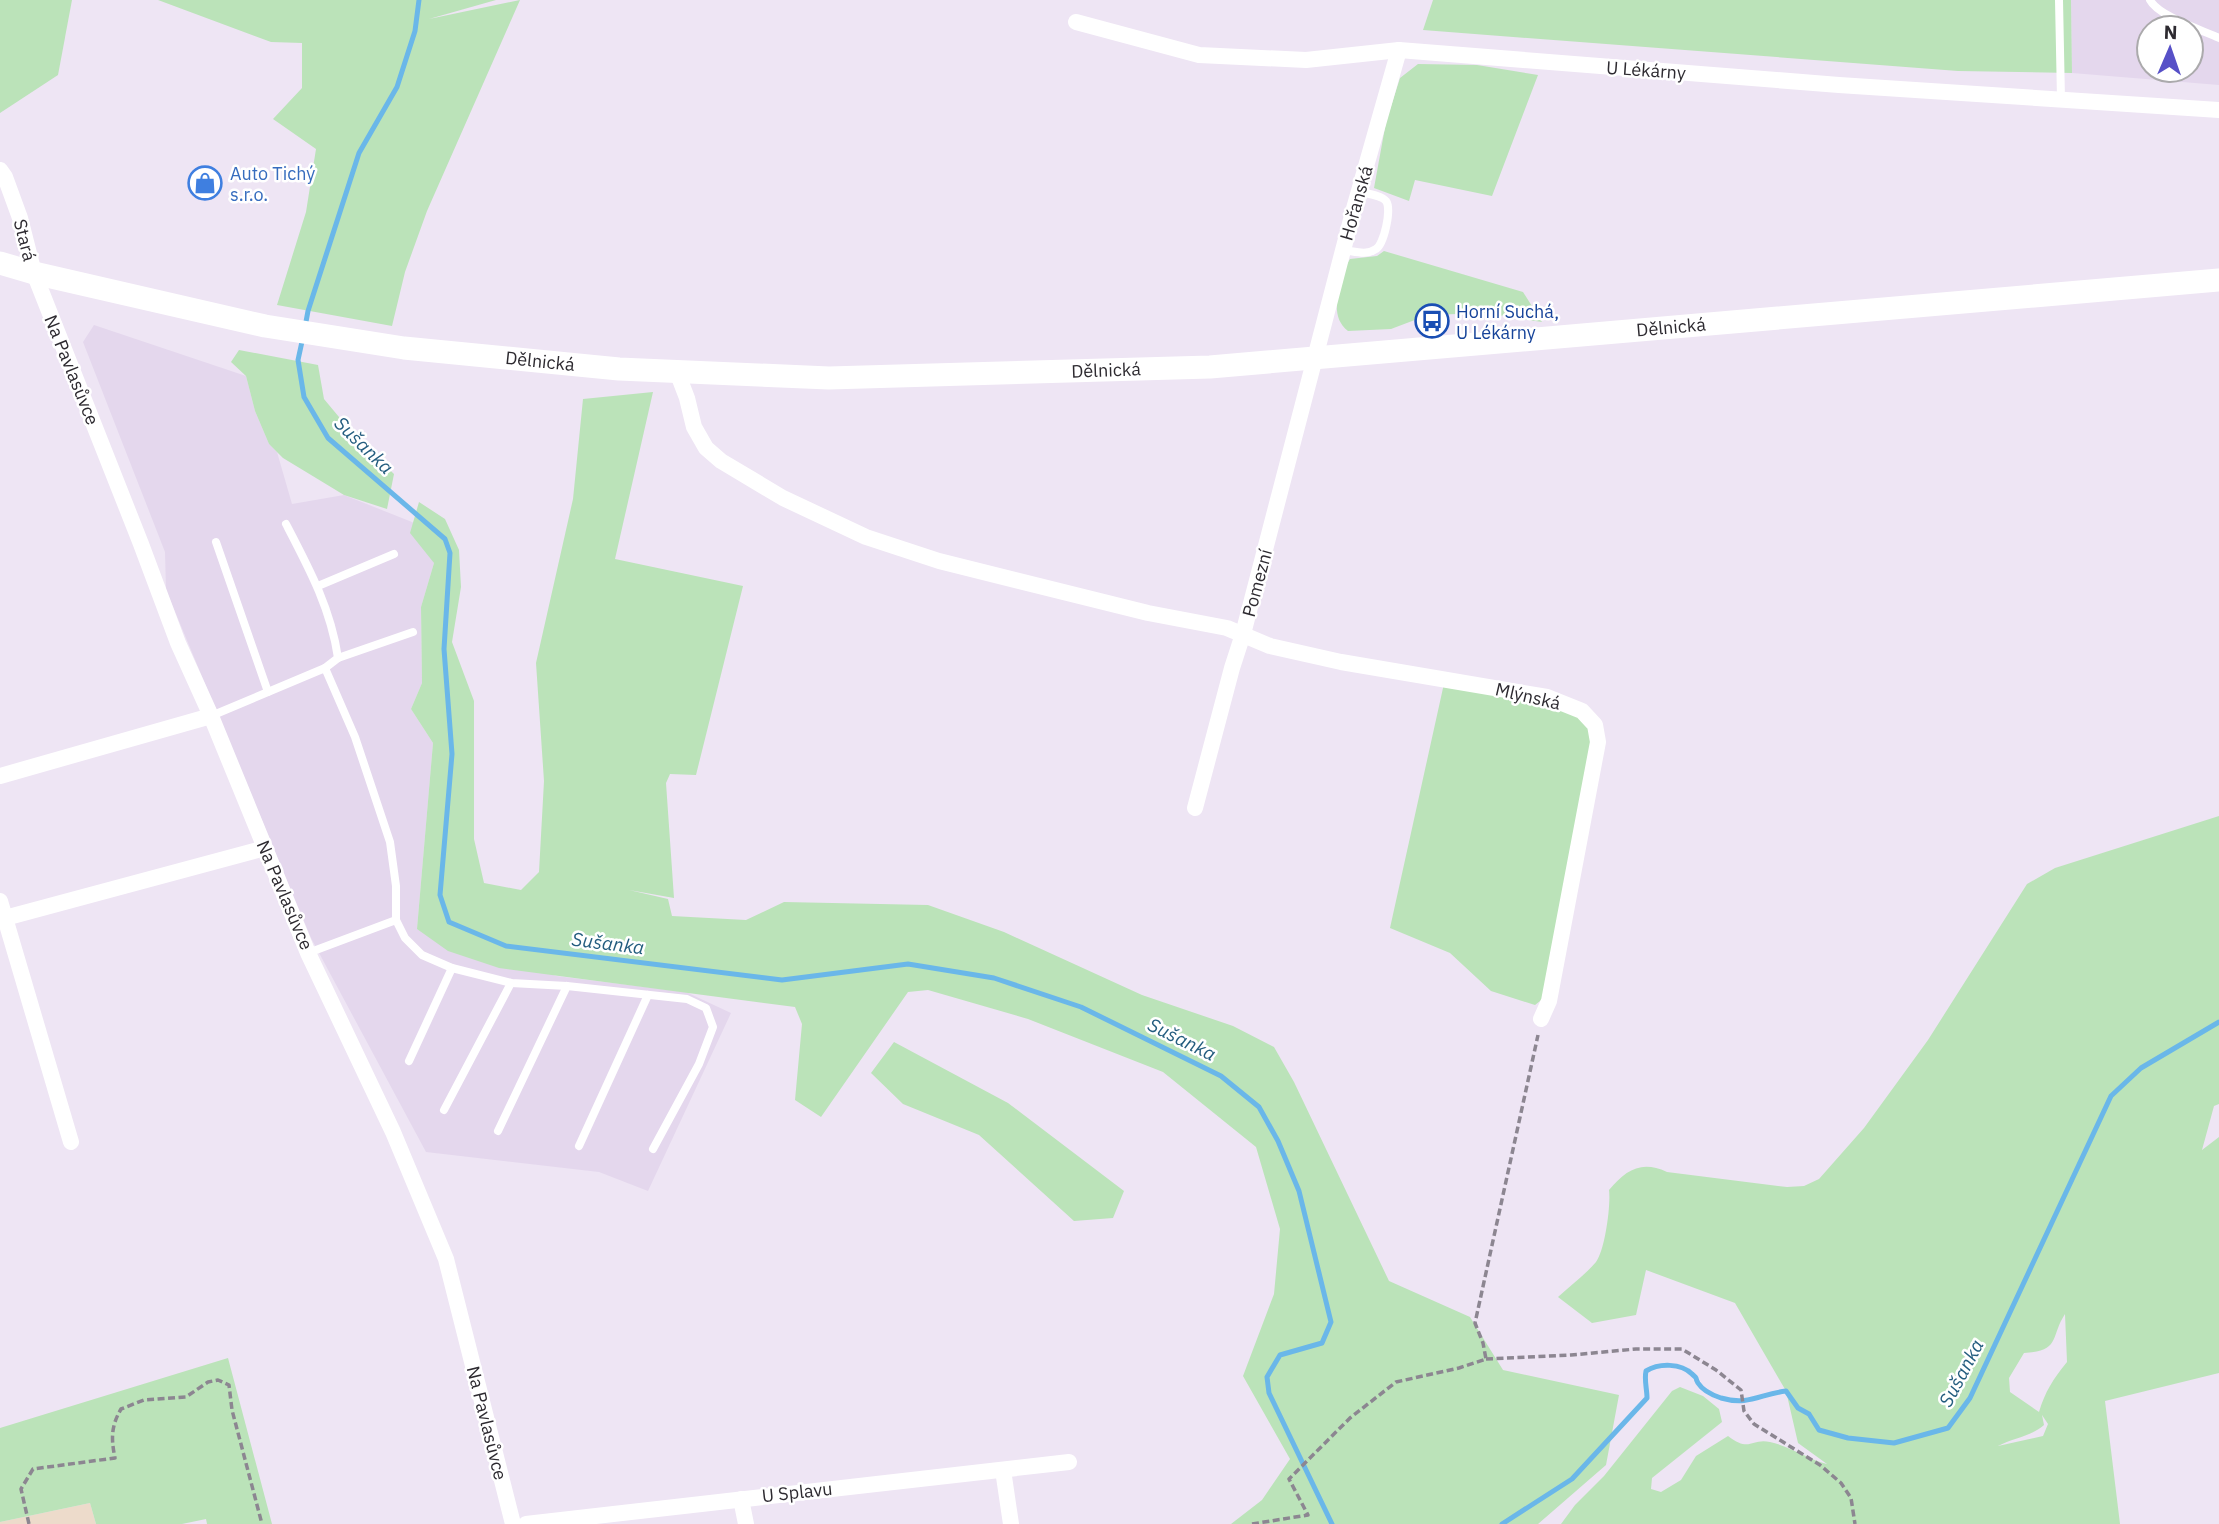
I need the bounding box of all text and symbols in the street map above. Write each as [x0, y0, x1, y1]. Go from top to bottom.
north arrow [2135, 14, 2205, 84]
text: N [2163, 20, 2178, 44]
street label: U Lékárny [1605, 56, 1687, 84]
place label: Auto Tichý s.r.o. [230, 162, 315, 206]
street label: Hořanská [1334, 162, 1378, 243]
shop icon: Auto Tichý s.r.o. [186, 164, 224, 202]
street label: Stará [9, 217, 41, 264]
place label: Horní Suchá, U Lékárny [1456, 300, 1559, 344]
bus stop icon: Horní Suchá, U Lékárny [1413, 302, 1451, 340]
street label: Na Pavlasůvce [39, 312, 105, 429]
street label: Dělnická [1635, 312, 1707, 341]
street label: Dělnická [504, 346, 576, 376]
street label: Dělnická [1071, 357, 1142, 383]
water label: Sušanka [329, 411, 399, 479]
street label: Pomezní [1237, 546, 1277, 619]
street label: Mlýnská [1493, 677, 1563, 715]
street label: Na Pavlasůvce [252, 837, 318, 953]
water label: Sušanka [570, 927, 646, 959]
water label: Sušanka [1144, 1012, 1220, 1066]
water label: Sušanka [1933, 1335, 1989, 1411]
street label: Na Pavlasůvce [462, 1364, 512, 1482]
street label: U Splavu [761, 1477, 833, 1507]

